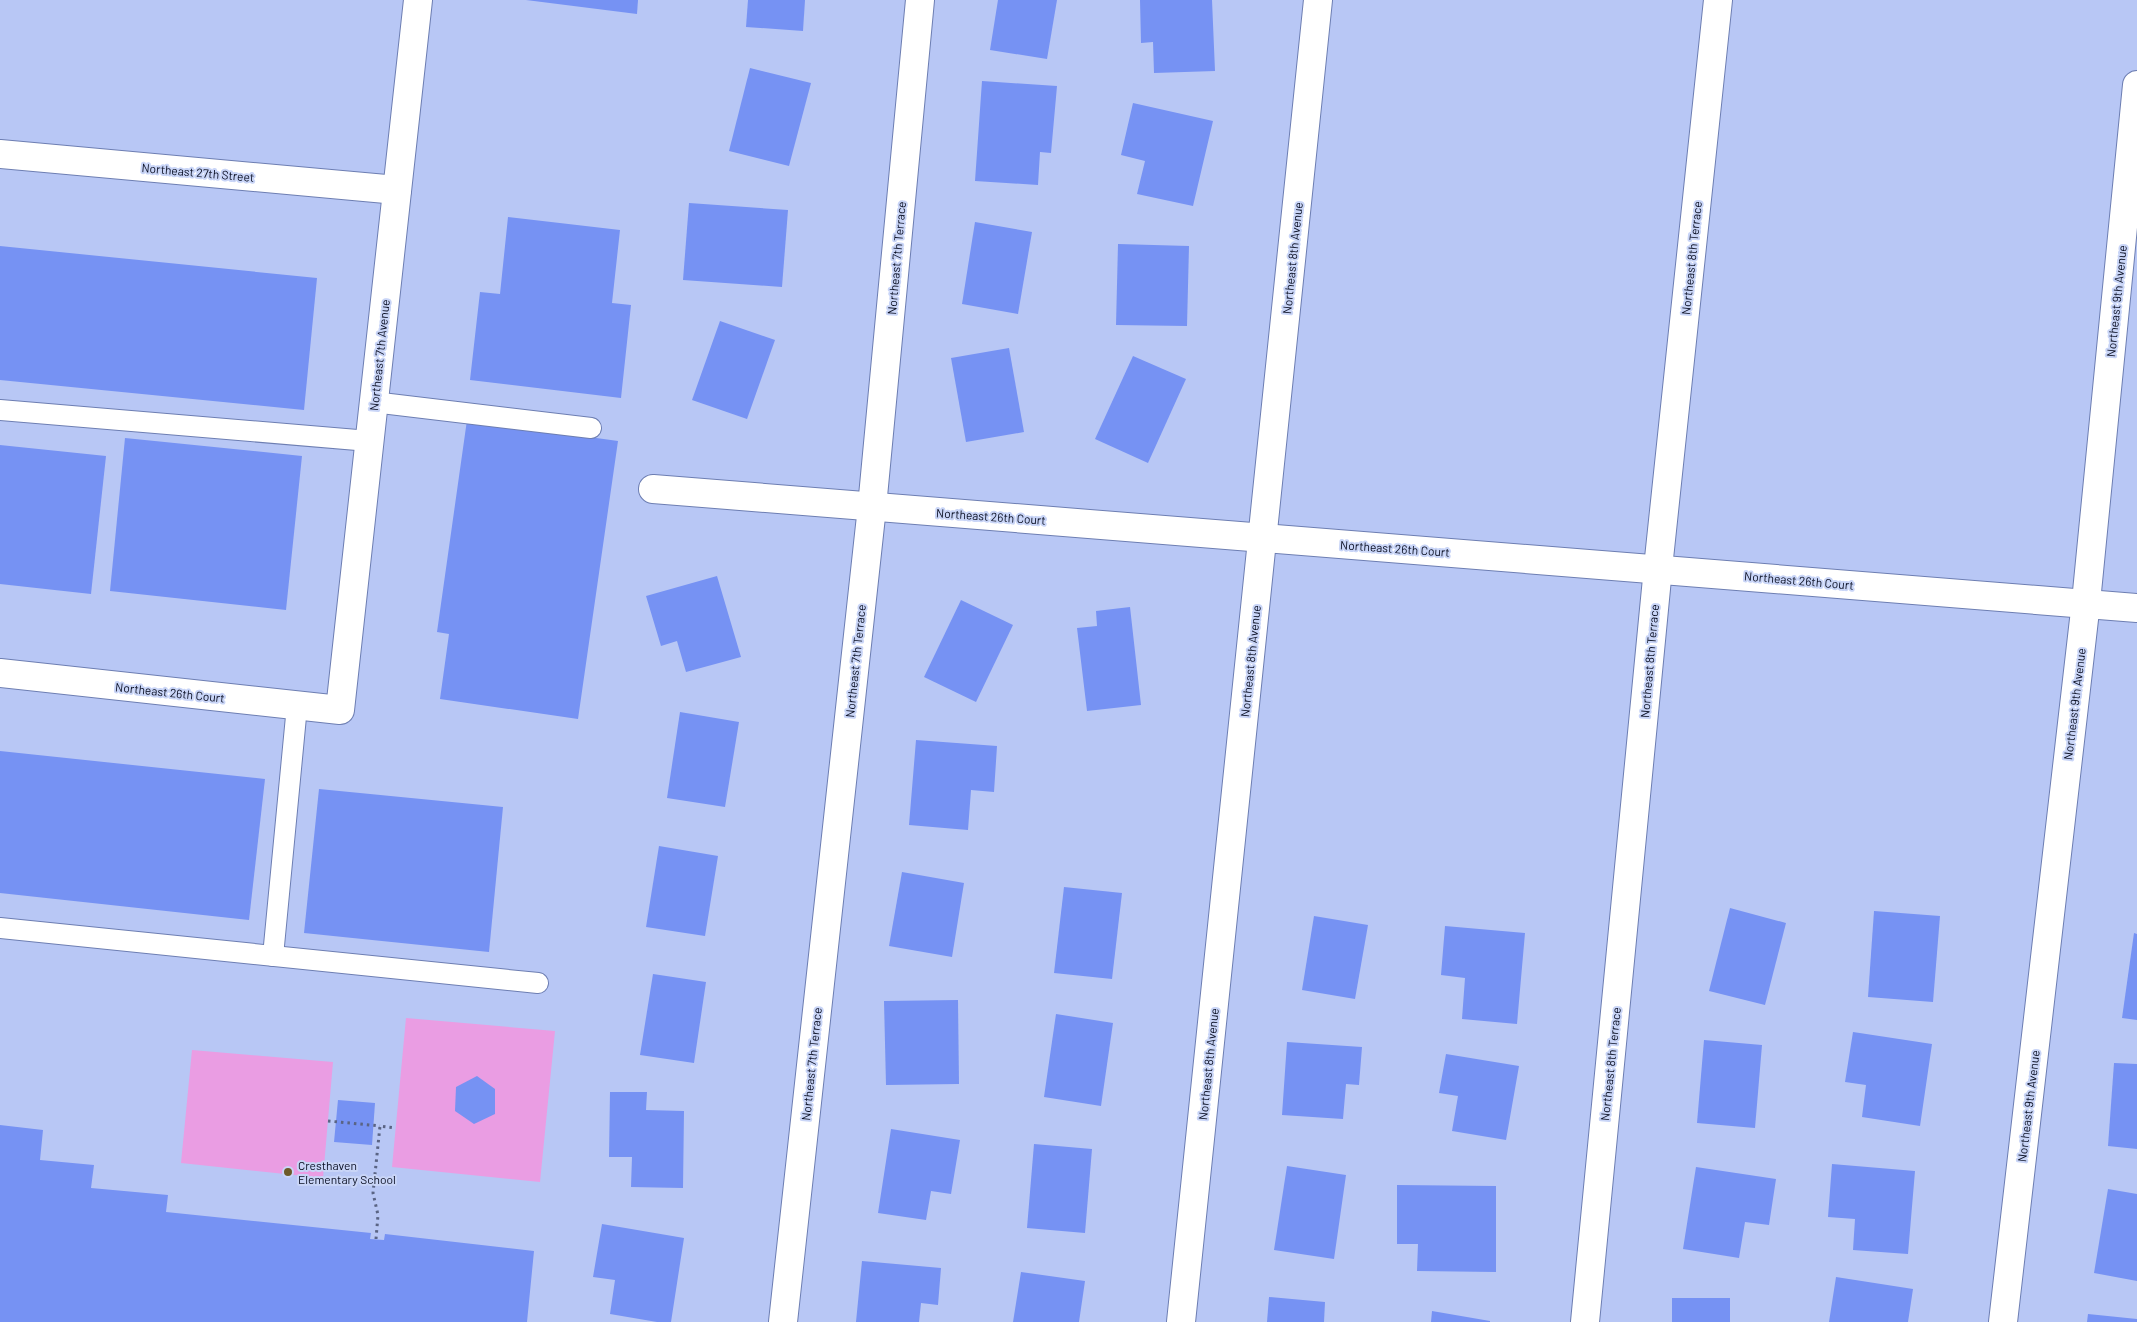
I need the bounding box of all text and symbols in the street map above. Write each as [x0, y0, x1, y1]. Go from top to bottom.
street label: Northeast 27th Street [141, 160, 255, 184]
street label: Northeast 8th Terrace [1678, 200, 1704, 316]
street label: Northeast 7th Terrace [884, 201, 908, 315]
street label: Northeast 8th Avenue [1279, 201, 1305, 315]
street label: Northeast 9th Avenue [2103, 244, 2129, 358]
street label: Northeast 7th Avenue [366, 299, 392, 411]
street label: Northeast 26th Court [936, 505, 1046, 527]
street label: Northeast 26th Court [1340, 537, 1450, 559]
street label: Northeast 26th Court [1744, 568, 1854, 592]
street label: Northeast 8th Terrace [1637, 603, 1661, 719]
street label: Northeast 7th Terrace [842, 604, 868, 718]
street label: Northeast 8th Avenue [1237, 604, 1263, 718]
street label: Northeast 9th Avenue [2060, 647, 2088, 761]
street label: Northeast 26th Court [115, 679, 225, 705]
street label: Northeast 8th Terrace [1597, 1006, 1623, 1122]
street label: Northeast 7th Terrace [798, 1007, 824, 1121]
street label: Northeast 8th Avenue [1195, 1007, 1221, 1121]
street label: Northeast 9th Avenue [2014, 1049, 2042, 1163]
place label: Cresthaven Elementary School [298, 1158, 396, 1186]
marker: Cresthaven Elementary School [282, 1166, 294, 1178]

